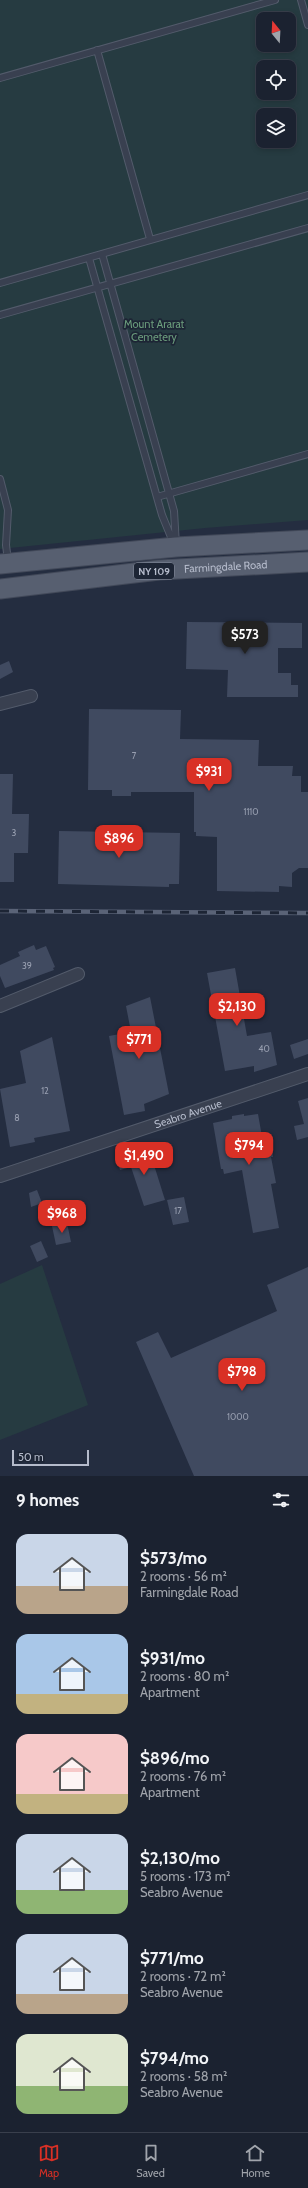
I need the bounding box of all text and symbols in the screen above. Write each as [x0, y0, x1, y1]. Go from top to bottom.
north arrow [256, 12, 296, 52]
map controls [256, 12, 296, 148]
button: locate [256, 60, 296, 100]
button: layers [256, 108, 296, 148]
park label: Mount Ararat Cemetery [124, 317, 185, 344]
street label: Farmingdale Road [184, 557, 268, 576]
road number: NY 109 [134, 563, 174, 579]
pin: $573 [221, 621, 269, 655]
text: $573 [231, 626, 259, 642]
house number: 7 [132, 750, 137, 761]
pin: $931 [185, 758, 233, 792]
text: $931 [196, 763, 222, 779]
house number: 1110 [243, 806, 259, 817]
pin: $896 [95, 825, 143, 859]
house number: 3 [12, 827, 17, 838]
text: $896 [104, 830, 134, 846]
house number: 39 [22, 960, 32, 971]
pin: $2,130 [204, 993, 270, 1027]
text: $2,130 [218, 998, 256, 1014]
pin: $771 [115, 1026, 163, 1060]
text: $771 [126, 1031, 152, 1047]
house number: 40 [258, 1043, 270, 1054]
house number: 12 [41, 1085, 49, 1096]
street label: Seabro Avenue [152, 1096, 224, 1131]
house number: 8 [14, 1112, 20, 1123]
pin: $794 [225, 1132, 273, 1166]
text: $794 [234, 1137, 264, 1153]
pin: $1,490 [111, 1142, 177, 1176]
text: $1,490 [124, 1147, 164, 1163]
pin: $968 [38, 1200, 86, 1234]
text: $968 [47, 1205, 77, 1221]
house number: 17 [174, 1205, 182, 1216]
pin: $798 [218, 1358, 266, 1392]
text: $798 [227, 1363, 257, 1379]
house number: 1000 [227, 1411, 249, 1422]
scale bar [12, 1448, 89, 1467]
text: 50 m [18, 1450, 44, 1464]
icon: filters [270, 1489, 292, 1511]
text: 9 homes [16, 1490, 79, 1510]
text: $573/mo [140, 1548, 207, 1568]
icon: home [48, 1550, 96, 1598]
text: 2 rooms · 56 m² [140, 1568, 227, 1584]
text: Farmingdale Road [140, 1584, 239, 1600]
text: $931/mo [140, 1648, 205, 1668]
icon: home [48, 1650, 96, 1698]
text: 2 rooms · 80 m² [140, 1668, 229, 1684]
text: Apartment [140, 1684, 200, 1700]
text: $896/mo [140, 1748, 209, 1768]
icon: home [48, 1750, 96, 1798]
text: 2 rooms · 76 m² [140, 1768, 226, 1784]
text: Apartment [140, 1784, 200, 1800]
text: $2,130/mo [140, 1848, 220, 1868]
icon: home [48, 1850, 96, 1898]
text: 5 rooms · 173 m² [140, 1868, 230, 1884]
text: Seabro Avenue [140, 1884, 223, 1900]
text: $771/mo [140, 1948, 204, 1968]
icon: home [48, 1950, 96, 1998]
text: 2 rooms · 72 m² [140, 1968, 226, 1984]
text: Seabro Avenue [140, 1984, 223, 2000]
text: $794/mo [140, 2048, 209, 2068]
icon: home [48, 2050, 96, 2098]
text: 2 rooms · 58 m² [140, 2068, 227, 2084]
text: Seabro Avenue [140, 2084, 223, 2100]
tab: Map [38, 2142, 60, 2180]
tab: Saved [136, 2142, 165, 2180]
tab: Home [241, 2142, 270, 2180]

